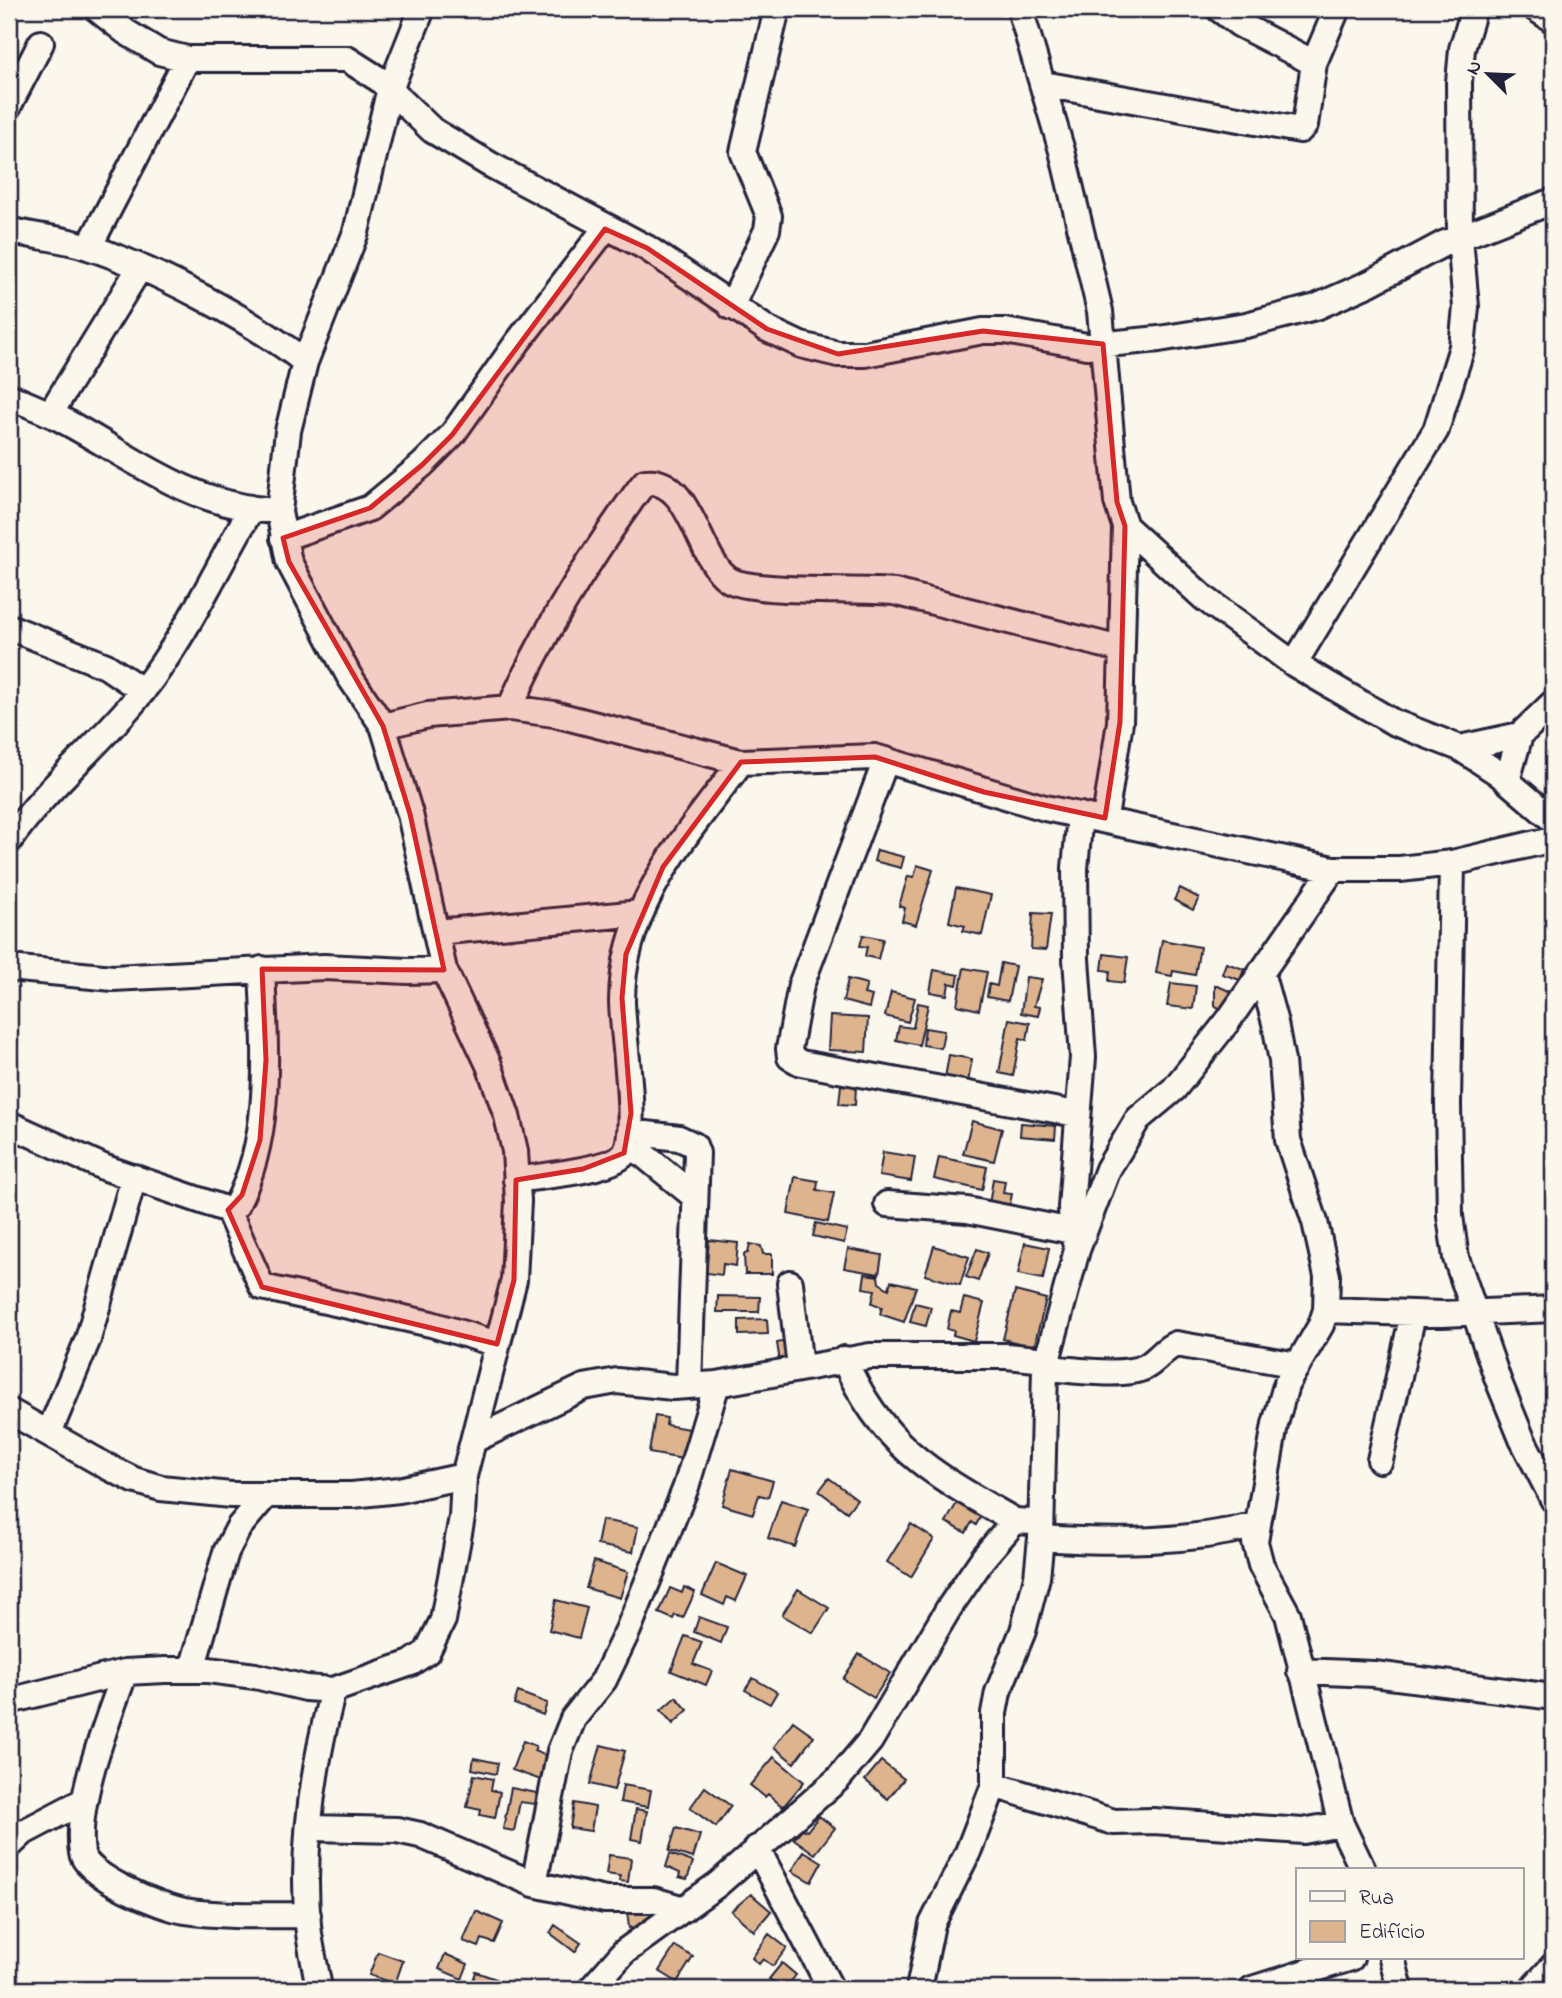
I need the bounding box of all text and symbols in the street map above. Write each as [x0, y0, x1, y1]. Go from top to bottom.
north arrow [1454, 38, 1524, 108]
text: N [1460, 57, 1490, 79]
legend [1296, 1868, 1524, 1960]
text: Rua [1359, 1884, 1394, 1914]
text: Edifício [1359, 1918, 1425, 1948]

